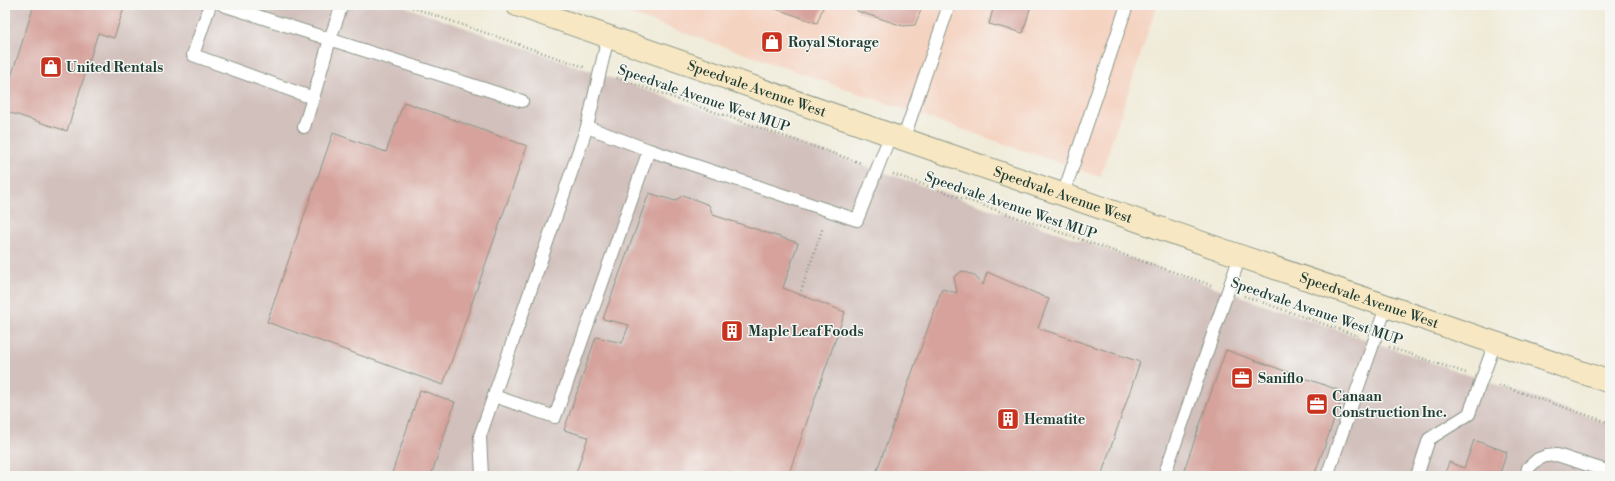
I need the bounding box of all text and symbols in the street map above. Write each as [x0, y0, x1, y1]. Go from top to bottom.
shop icon: Royal Storage [759, 29, 785, 55]
place label: Royal Storage [788, 34, 879, 52]
shop icon: United Rentals [38, 54, 64, 80]
street label: Speedvale Avenue West [685, 57, 828, 122]
place label: United Rentals [66, 59, 163, 77]
street label: Speedvale Avenue West MUP [615, 61, 792, 137]
street label: Speedvale Avenue West [991, 163, 1135, 228]
street label: Speedvale Avenue West MUP [922, 168, 1099, 244]
street label: Speedvale Avenue West [1297, 269, 1441, 333]
street label: Speedvale Avenue West MUP [1228, 274, 1405, 350]
building icon: Maple Leaf Foods [719, 318, 745, 344]
place label: Maple Leaf Foods [748, 323, 864, 341]
office icon: Saniflo [1229, 365, 1255, 391]
place label: Saniflo [1258, 370, 1304, 388]
place label: Canaan Construction Inc. [1332, 388, 1447, 422]
office icon: Canaan Construction Inc. [1304, 391, 1330, 417]
building icon: Hematite [995, 406, 1021, 432]
place label: Hematite [1024, 411, 1086, 429]

